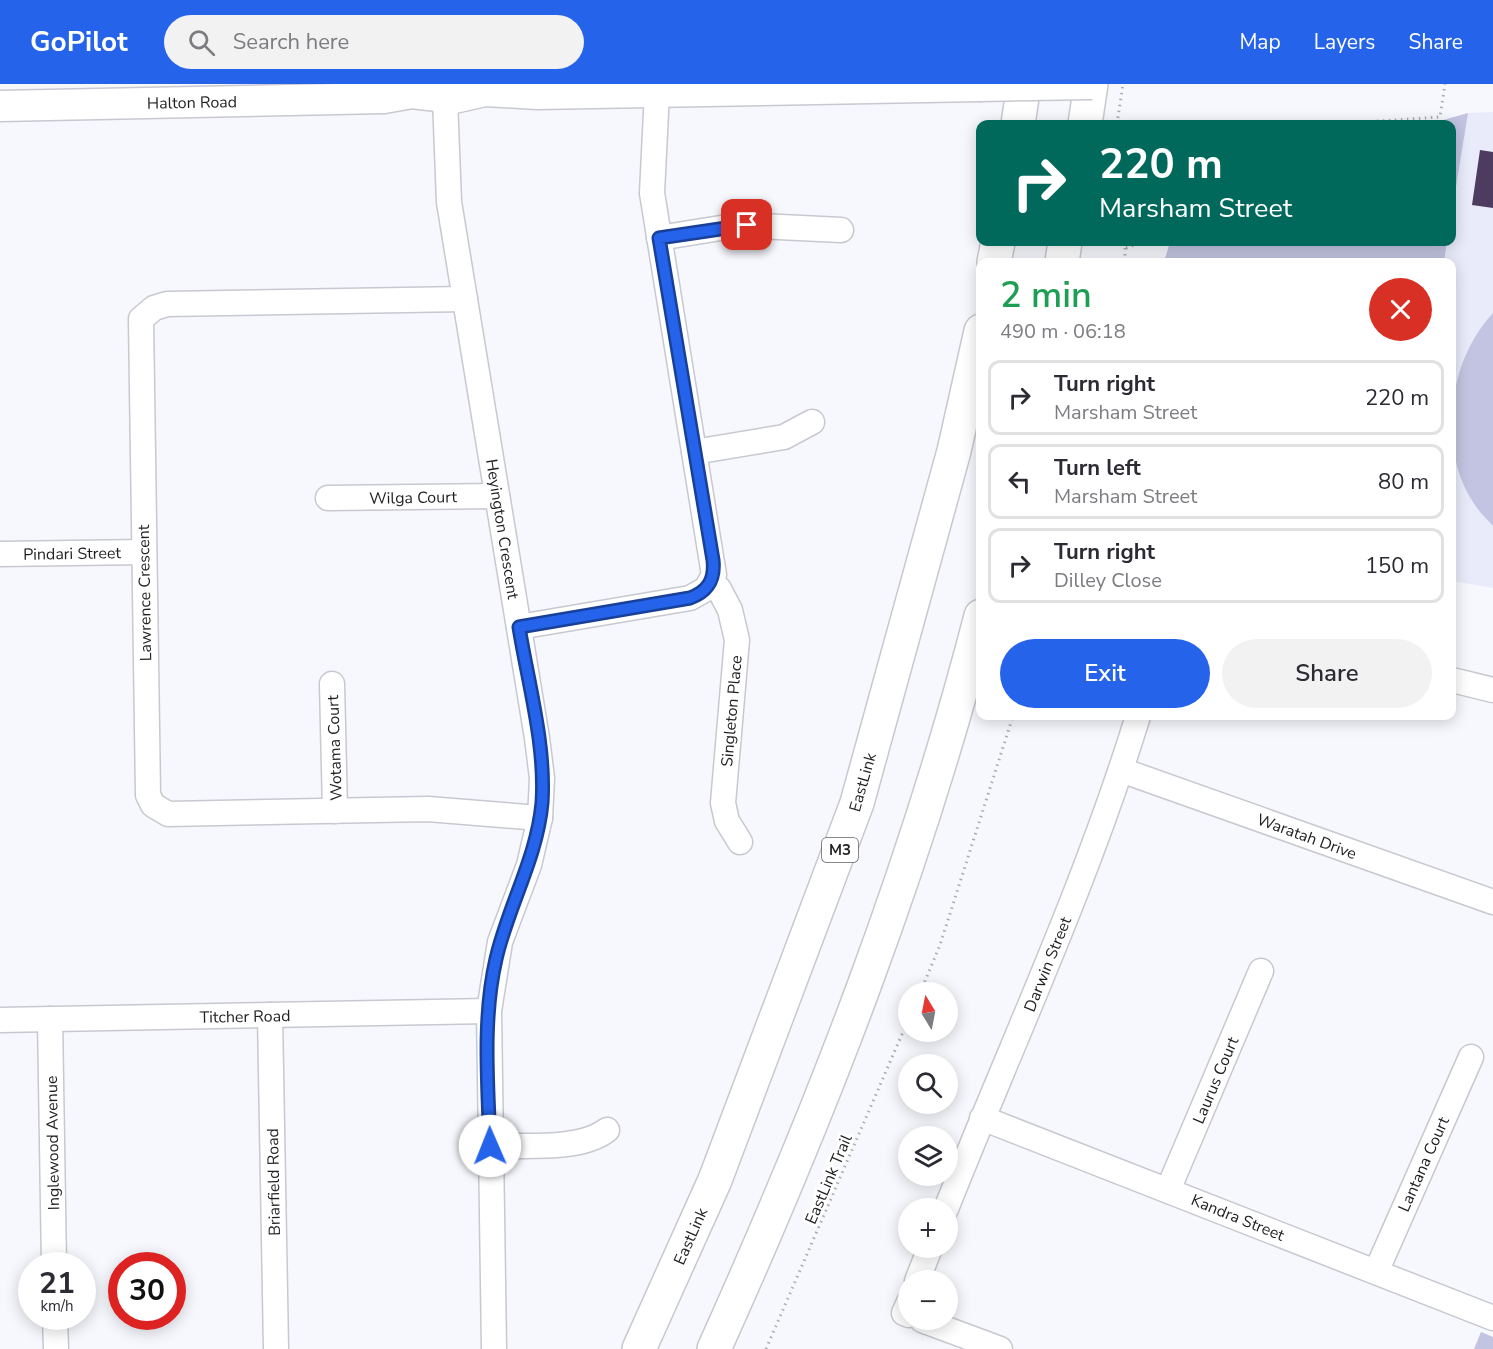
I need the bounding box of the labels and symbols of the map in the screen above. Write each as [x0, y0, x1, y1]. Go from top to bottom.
street label: Halton Road [147, 91, 237, 115]
pin [721, 199, 772, 250]
street label: Heyington Crescent [480, 457, 524, 601]
street label: Wilga Court [369, 486, 457, 510]
street label: Lawrence Crescent [133, 524, 157, 662]
street label: Pindari Street [23, 542, 122, 566]
street label: Singleton Place [716, 654, 748, 768]
street label: Wotama Court [322, 694, 348, 801]
street label: EastLink [844, 749, 882, 814]
street label: Waratah Drive [1254, 809, 1360, 865]
road number: M3 [822, 838, 858, 862]
street label: Darwin Street [1019, 913, 1077, 1015]
north arrow [898, 982, 958, 1042]
street label: Titcher Road [199, 1005, 291, 1029]
street label: Laurus Court [1188, 1033, 1244, 1127]
street label: Inglewood Avenue [41, 1075, 65, 1210]
street label: Lantana Court [1393, 1113, 1455, 1215]
position arrow [458, 1114, 522, 1178]
street label: Briarfield Road [262, 1128, 286, 1236]
street label: EastLink Trail [800, 1131, 858, 1228]
street label: Kandra Street [1188, 1189, 1288, 1247]
street label: EastLink [669, 1203, 714, 1268]
speed limit sign: 30 [108, 1252, 186, 1330]

